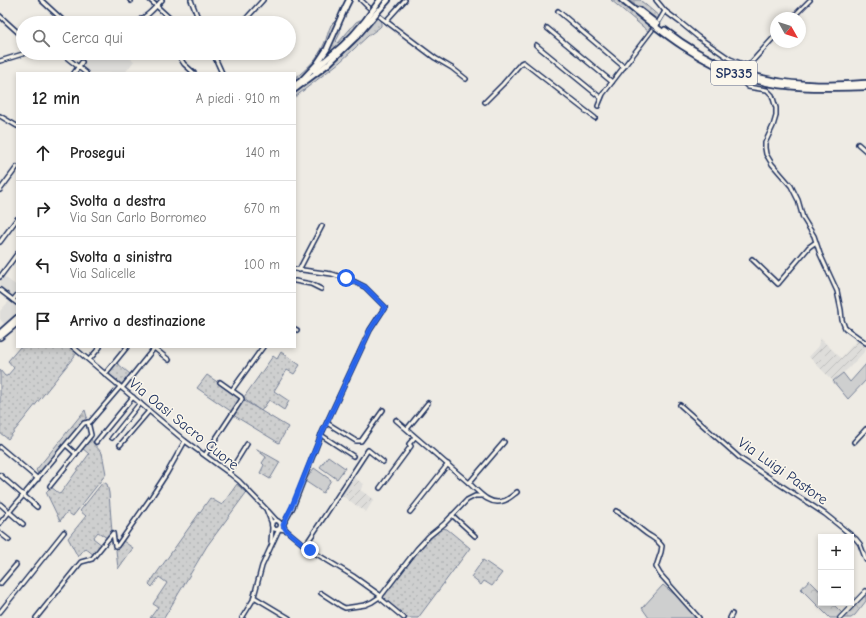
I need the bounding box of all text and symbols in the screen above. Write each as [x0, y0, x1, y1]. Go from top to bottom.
north arrow [770, 12, 806, 48]
search box [16, 16, 296, 60]
icon: search [30, 27, 52, 49]
text: Cerca qui [62, 29, 123, 47]
road number: SP335 [711, 61, 757, 85]
text: 12 min [32, 89, 80, 108]
text: A piedi · 910 m [196, 91, 280, 106]
icon: ahead [32, 142, 54, 164]
text: Prosegui [70, 144, 125, 162]
text: 140 m [246, 145, 280, 160]
text: Svolta a destra [70, 192, 166, 210]
icon: right [32, 198, 54, 220]
text: 670 m [244, 201, 280, 216]
text: Via San Carlo Borromeo [70, 210, 206, 225]
text: Svolta a sinistra [70, 248, 172, 266]
icon: left [32, 254, 54, 276]
text: 100 m [244, 257, 280, 272]
text: Via Salicelle [70, 266, 136, 281]
route start [337, 269, 355, 287]
icon: arrive [32, 310, 54, 332]
text: Arrivo a destinazione [70, 312, 205, 330]
street label: Via Oasi Sacro Cuore [125, 374, 243, 474]
street label: Via Luigi Pastore [735, 433, 832, 509]
map controls [818, 534, 854, 606]
button: + [818, 534, 854, 570]
route end [301, 541, 319, 559]
button: − [818, 570, 854, 606]

